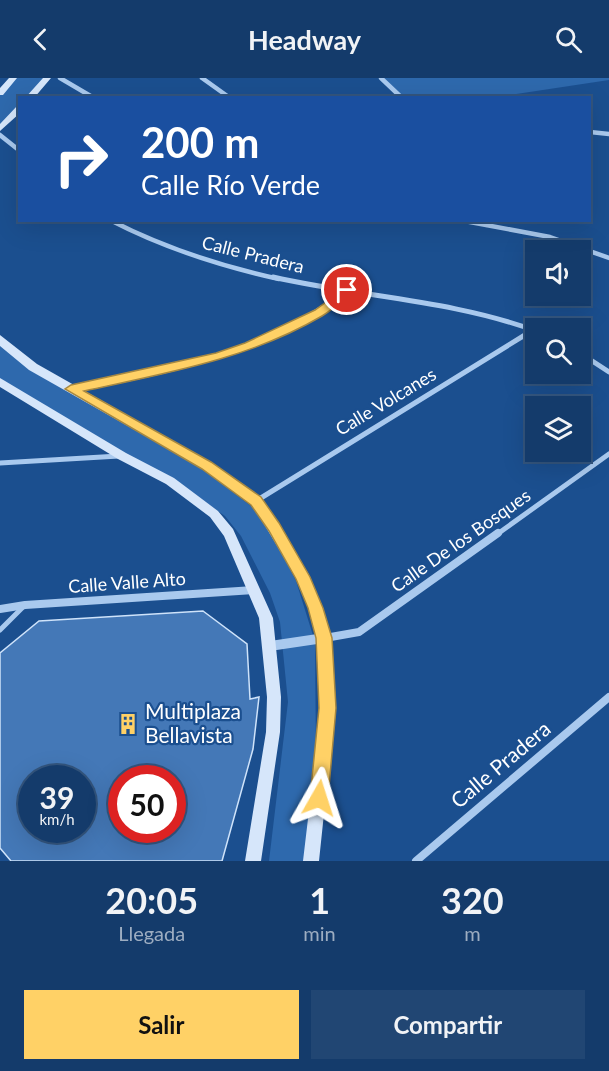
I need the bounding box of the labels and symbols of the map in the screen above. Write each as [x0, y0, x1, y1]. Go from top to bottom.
street label: Calle Pradera [200, 231, 307, 277]
pin [321, 264, 372, 315]
street label: Calle Volcanes [331, 362, 440, 440]
street label: Calle De los Bosques [387, 484, 534, 597]
street label: Calle Valle Alto [67, 567, 186, 597]
place label: Multiplaza Bellavista [145, 698, 241, 747]
building icon: Multiplaza Bellavista [116, 712, 140, 736]
street label: Calle Pradera [445, 715, 555, 813]
speed limit sign: 50 [108, 765, 186, 843]
position arrow [287, 766, 351, 830]

